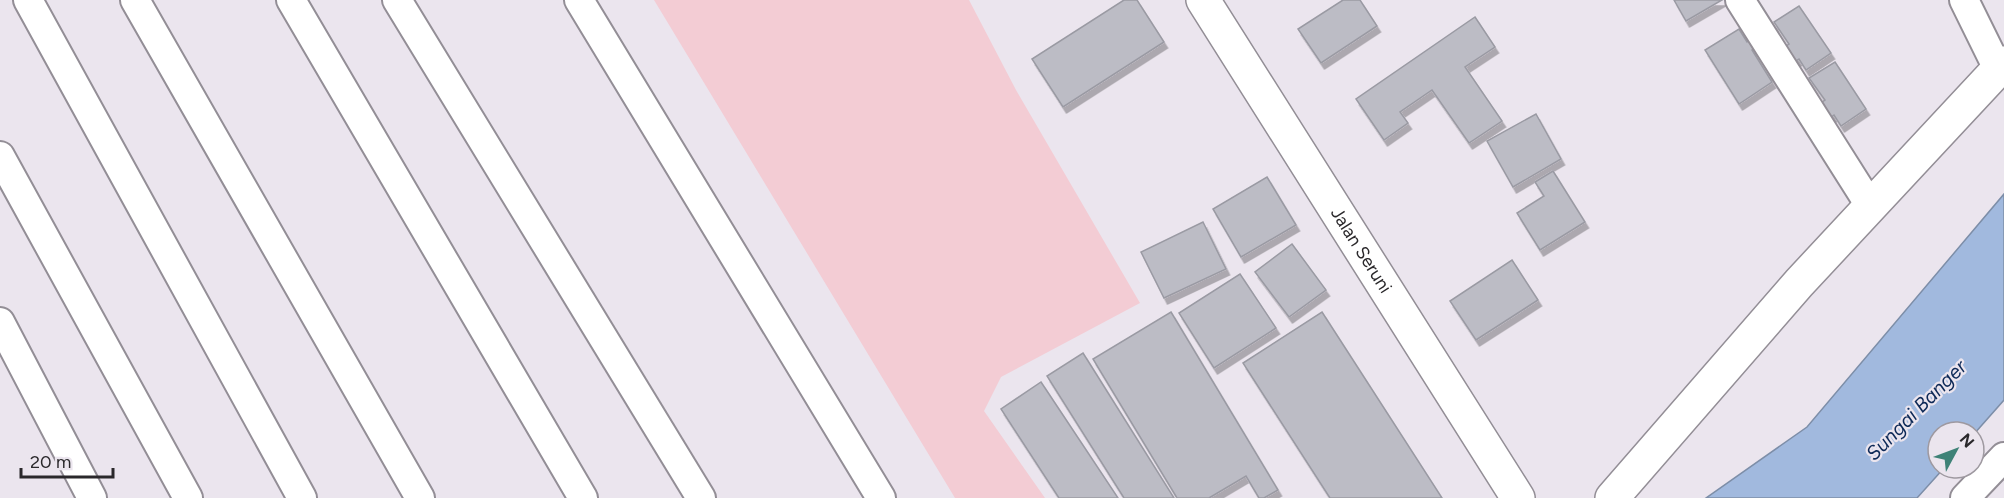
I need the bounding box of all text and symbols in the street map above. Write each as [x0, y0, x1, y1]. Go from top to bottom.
street label: Jalan Seruni [1326, 203, 1397, 297]
water label: Sungai Banger [1861, 354, 1972, 465]
north arrow [1926, 420, 1986, 480]
text: N [1956, 430, 1978, 451]
scale bar [21, 441, 112, 479]
text: 20 m [30, 451, 71, 473]

